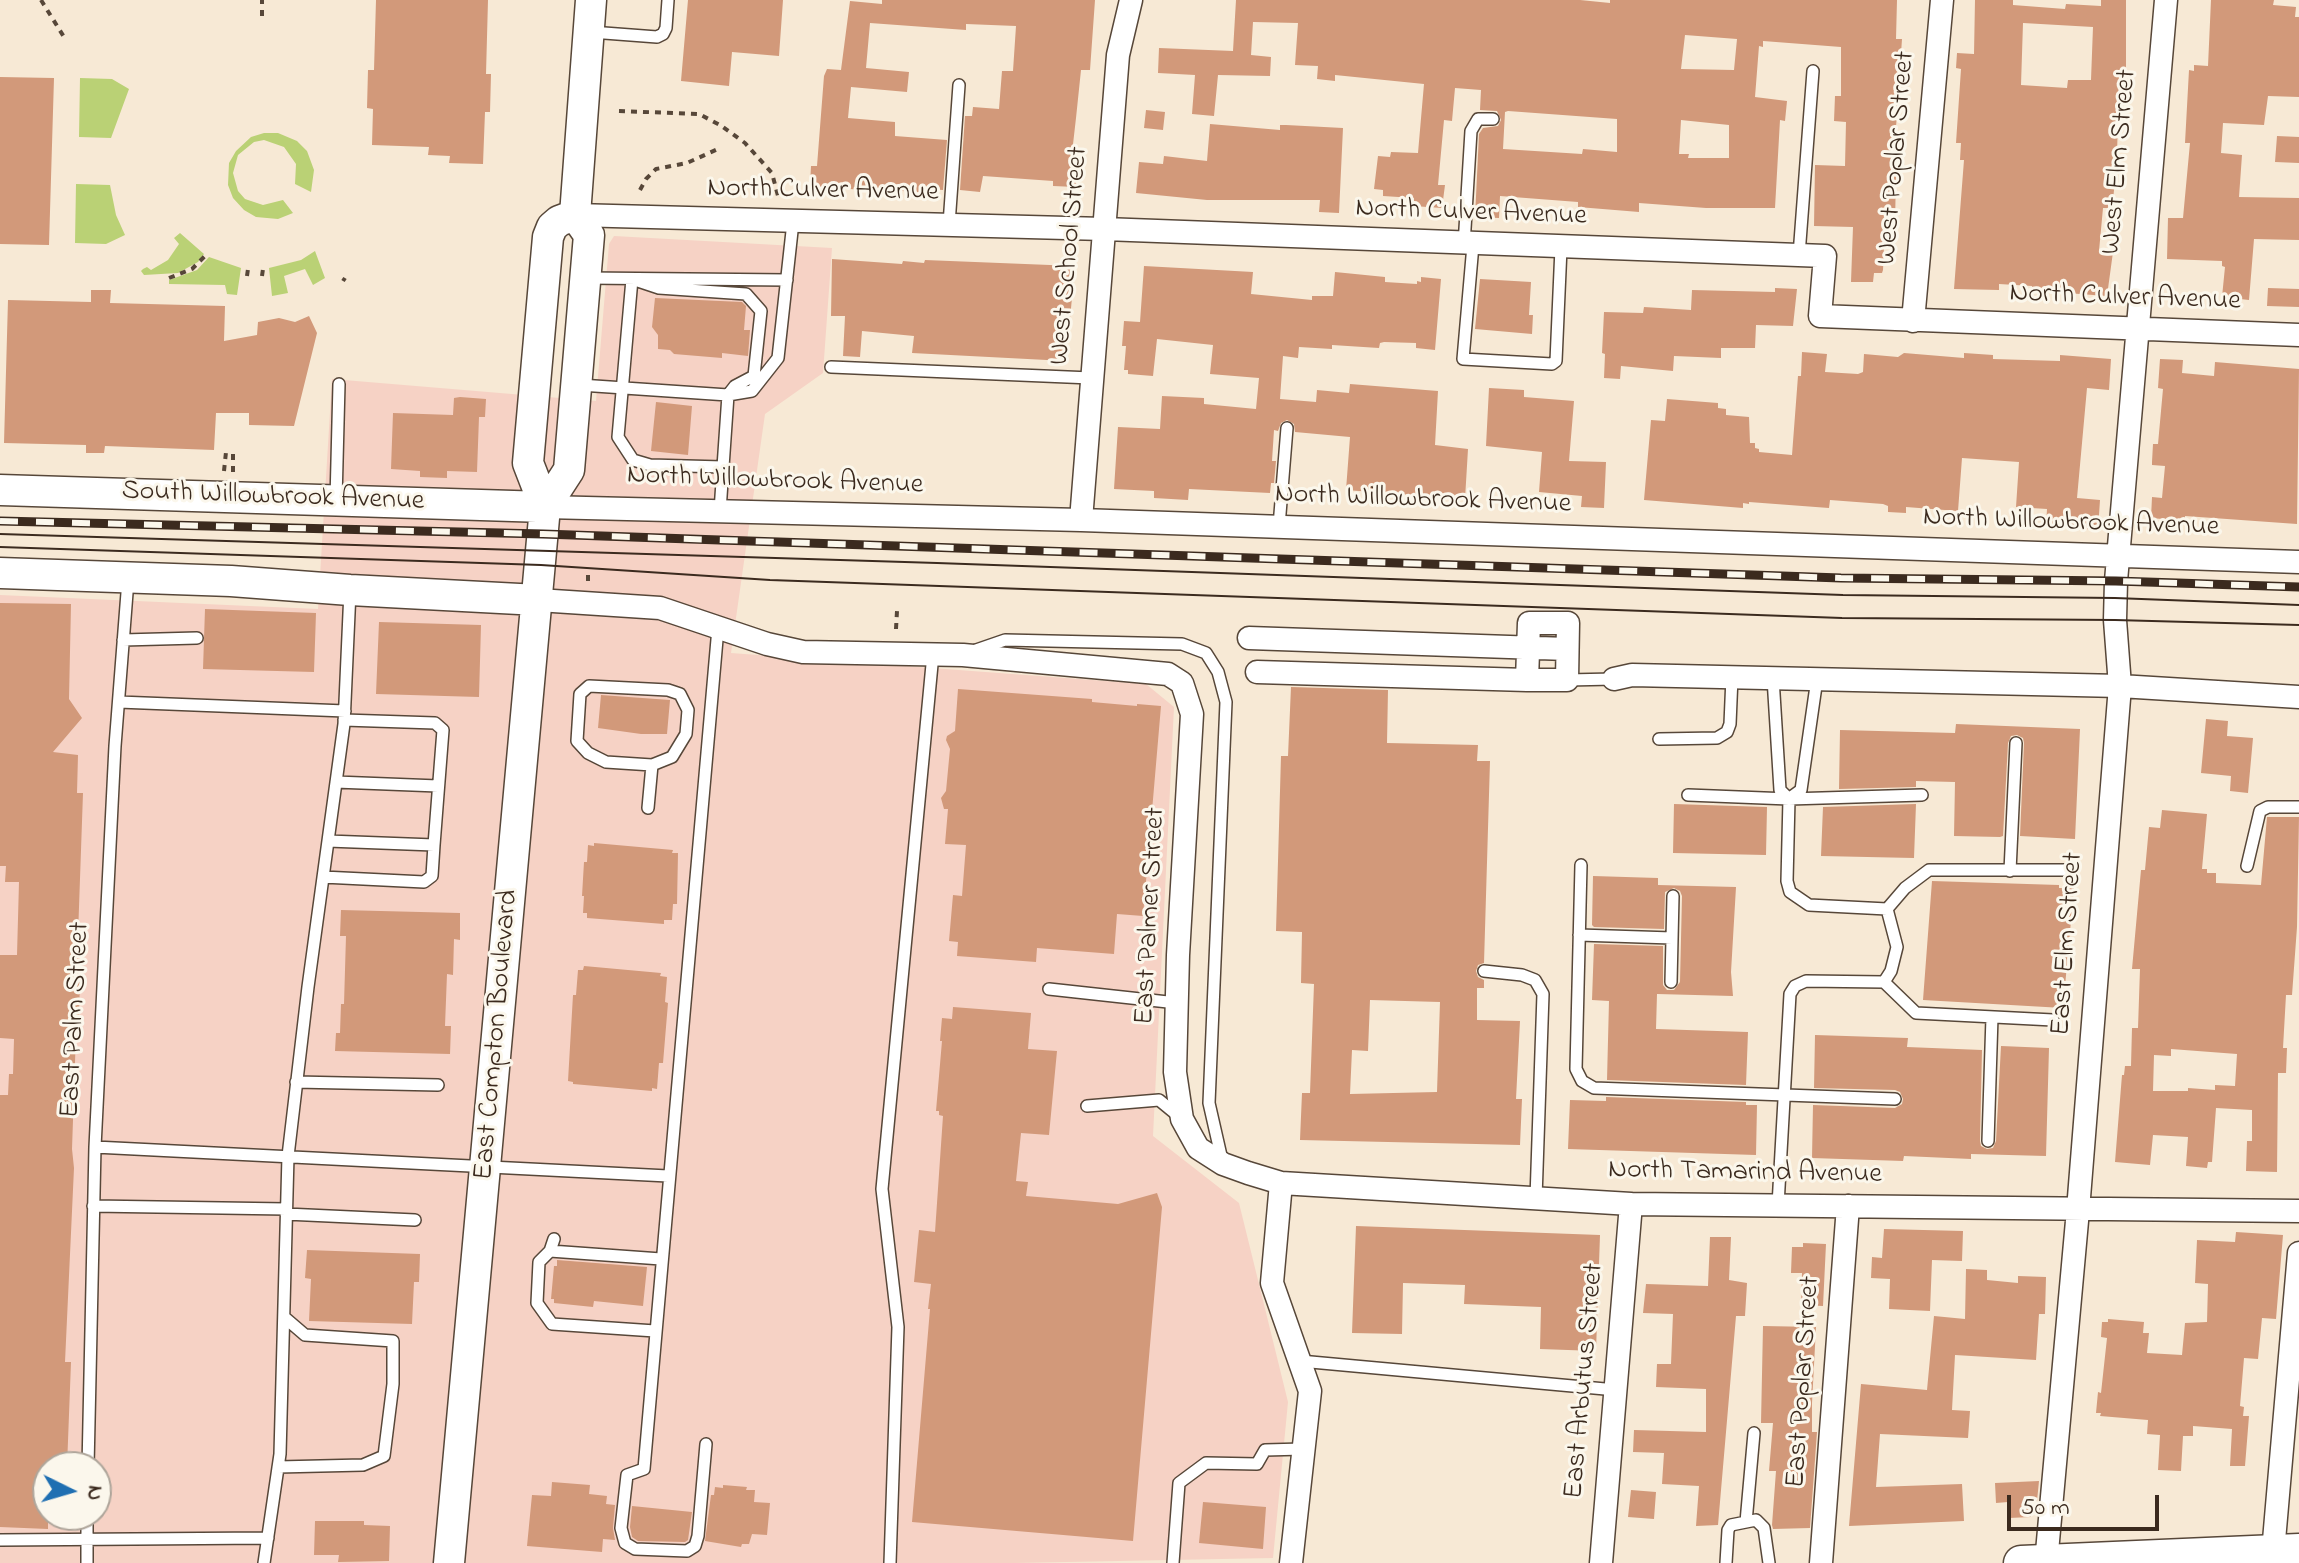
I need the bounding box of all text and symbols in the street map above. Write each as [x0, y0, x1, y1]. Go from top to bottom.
street label: West Poplar Street [1872, 50, 1924, 266]
street label: West Elm Street [2096, 68, 2146, 256]
street label: West School Street [1045, 145, 1097, 367]
street label: North Culver Avenue [707, 173, 939, 211]
street label: North Culver Avenue [1355, 193, 1587, 235]
street label: North Culver Avenue [2009, 278, 2241, 320]
street label: North Willowbrook Avenue [626, 460, 924, 504]
street label: South Willowbrook Avenue [121, 476, 425, 520]
street label: North Willowbrook Avenue [1274, 479, 1572, 523]
street label: North Willowbrook Avenue [1922, 502, 2220, 546]
street label: East Palmer Street [1130, 806, 1174, 1026]
street label: East Elm Street [2046, 851, 2092, 1037]
street label: East Compton Boulevard [469, 888, 527, 1182]
street label: East Palm Street [55, 921, 99, 1119]
street label: North Tamarind Avenue [1608, 1155, 1882, 1193]
street label: East Arbutus Street [1559, 1262, 1613, 1500]
street label: East Poplar Street [1781, 1275, 1829, 1489]
north arrow [32, 1451, 112, 1531]
scale bar [2011, 1479, 2163, 1529]
text: N [77, 1484, 111, 1502]
text: 50 m [2021, 1491, 2070, 1526]

